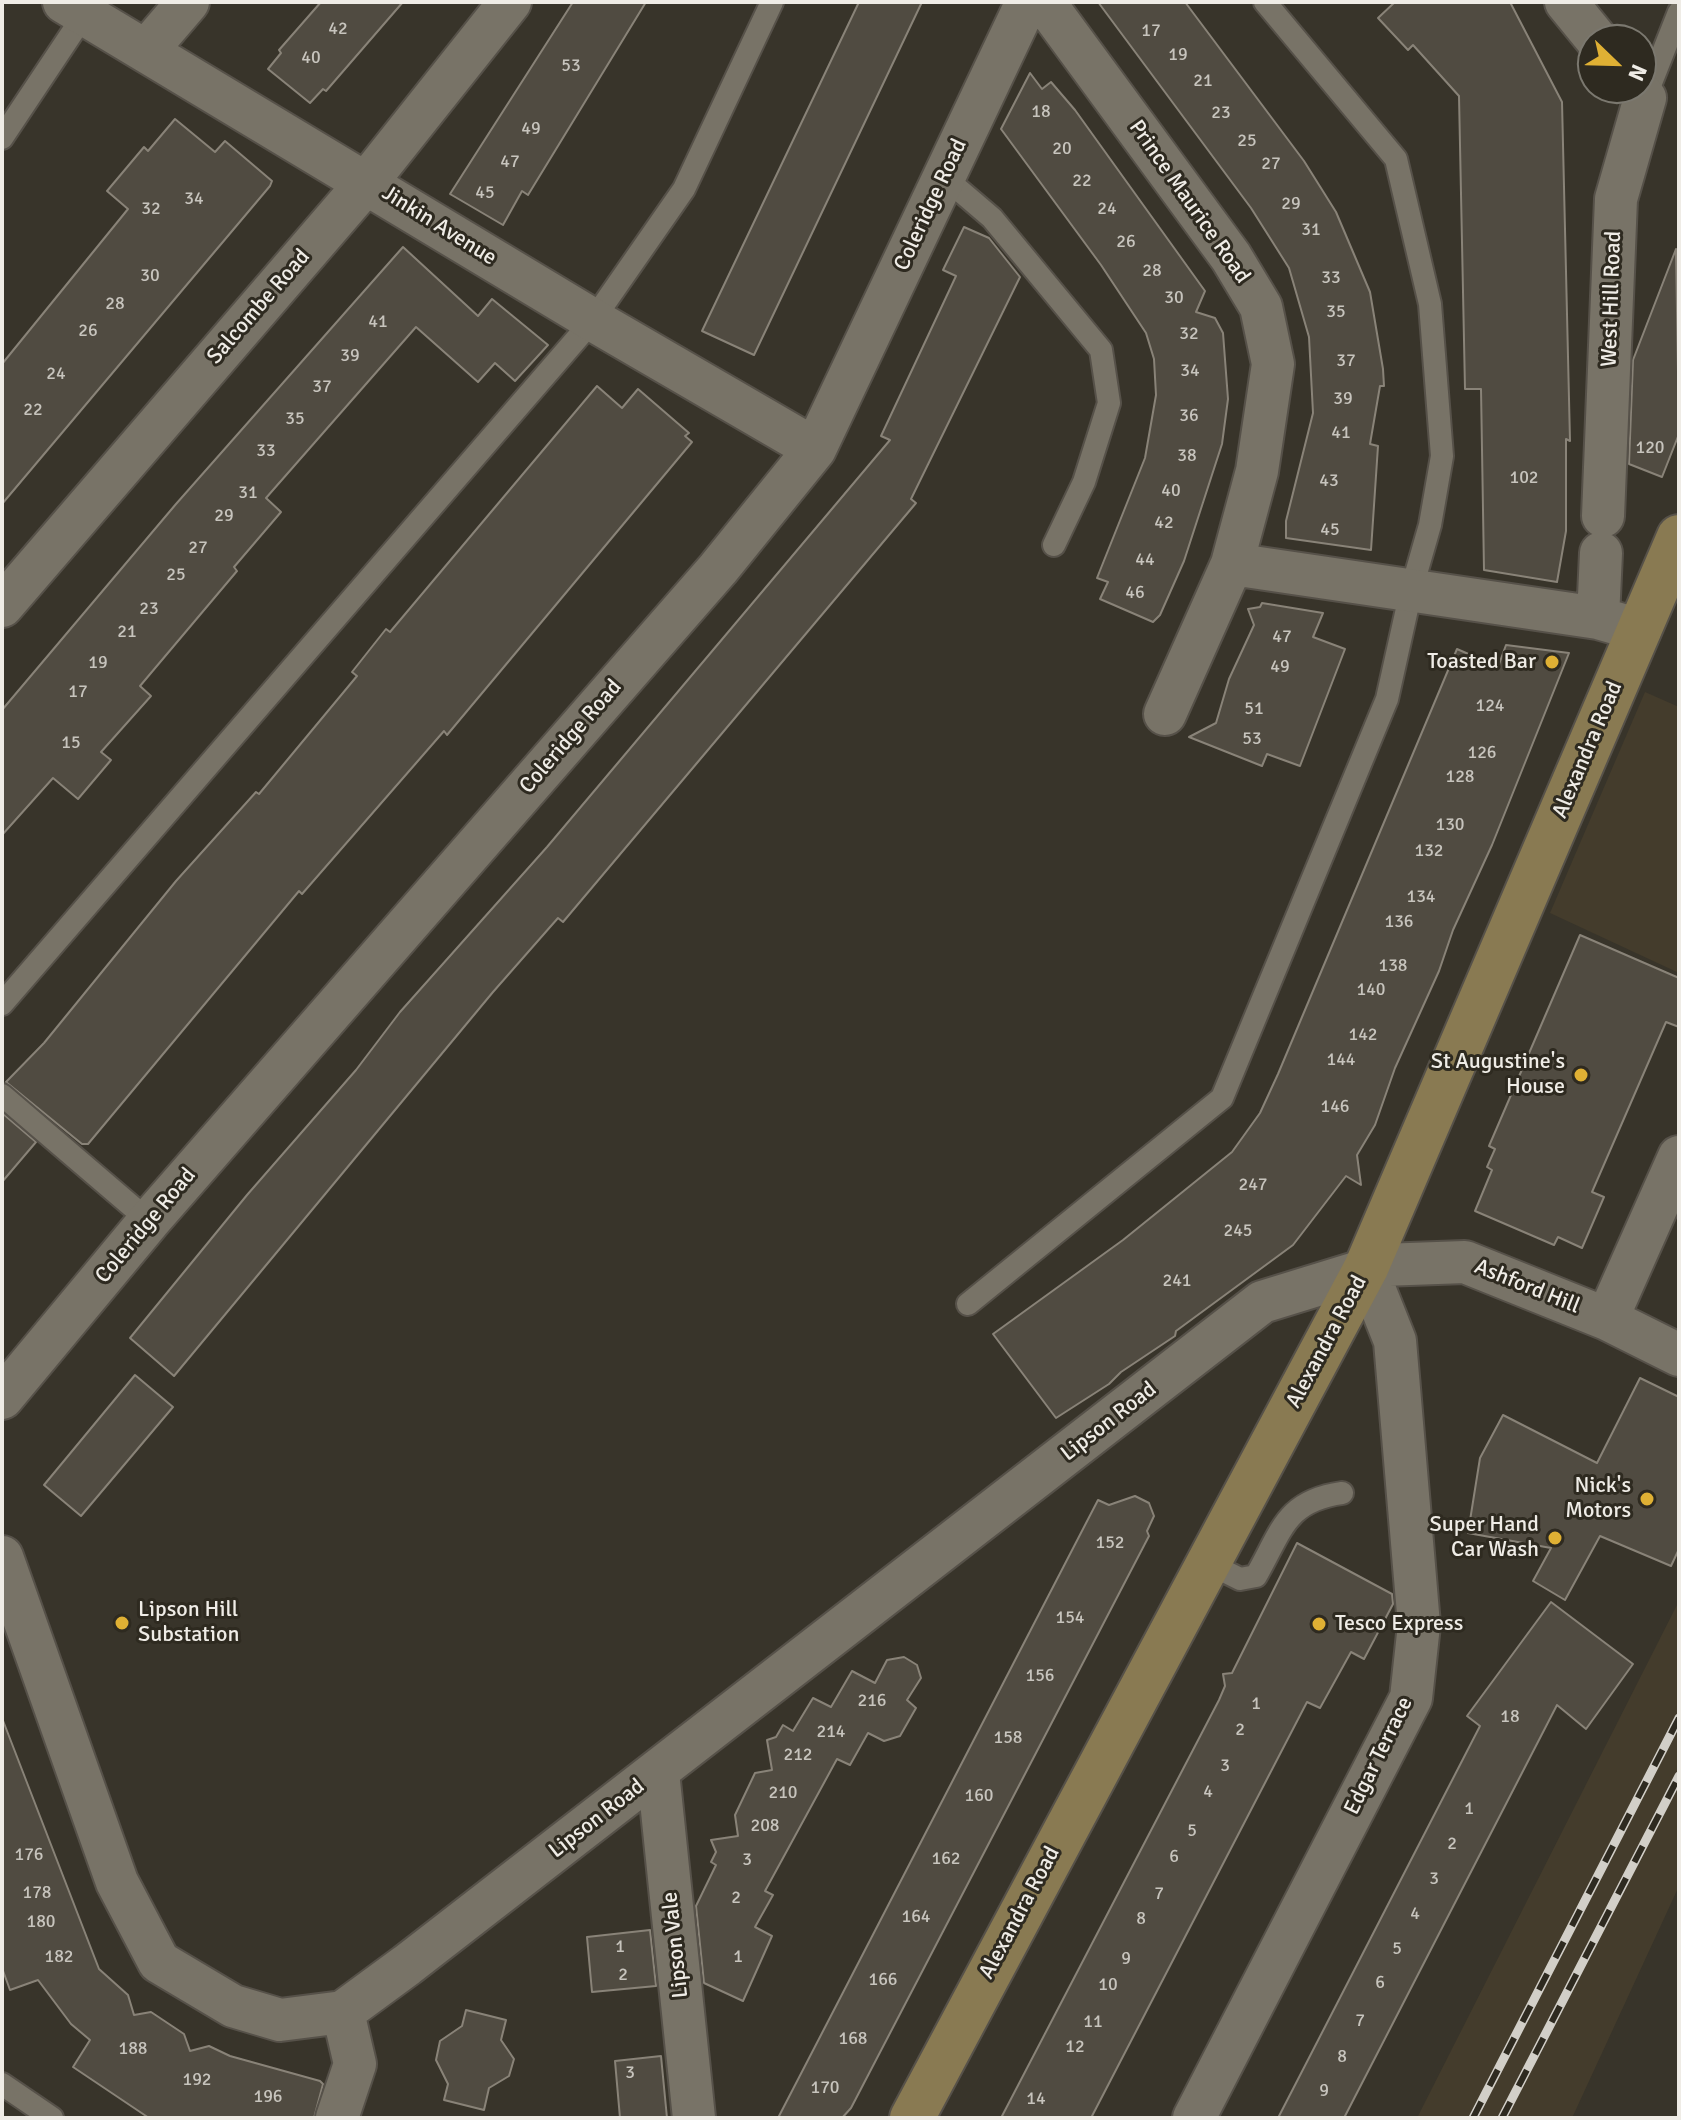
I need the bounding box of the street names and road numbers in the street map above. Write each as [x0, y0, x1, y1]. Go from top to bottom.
street label: Prince Maurice Road [1123, 115, 1255, 289]
street label: Coleridge Road [889, 135, 973, 275]
street label: Jinkin Avenue [377, 180, 501, 272]
street label: West Hill Road [1596, 230, 1628, 368]
street label: Salcombe Road [202, 244, 316, 370]
street label: Coleridge Road [514, 675, 628, 799]
street label: Alexandra Road [1547, 678, 1629, 822]
street label: Coleridge Road [90, 1163, 202, 1289]
street label: Ashford Hill [1470, 1254, 1584, 1320]
street label: Alexandra Road [1281, 1271, 1373, 1413]
street label: Lipson Road [1056, 1377, 1162, 1467]
street label: Edgar Terrace [1339, 1693, 1419, 1819]
street label: Lipson Road [544, 1774, 650, 1864]
street label: Alexandra Road [974, 1842, 1066, 1984]
street label: Lipson Vale [657, 1891, 695, 1999]

